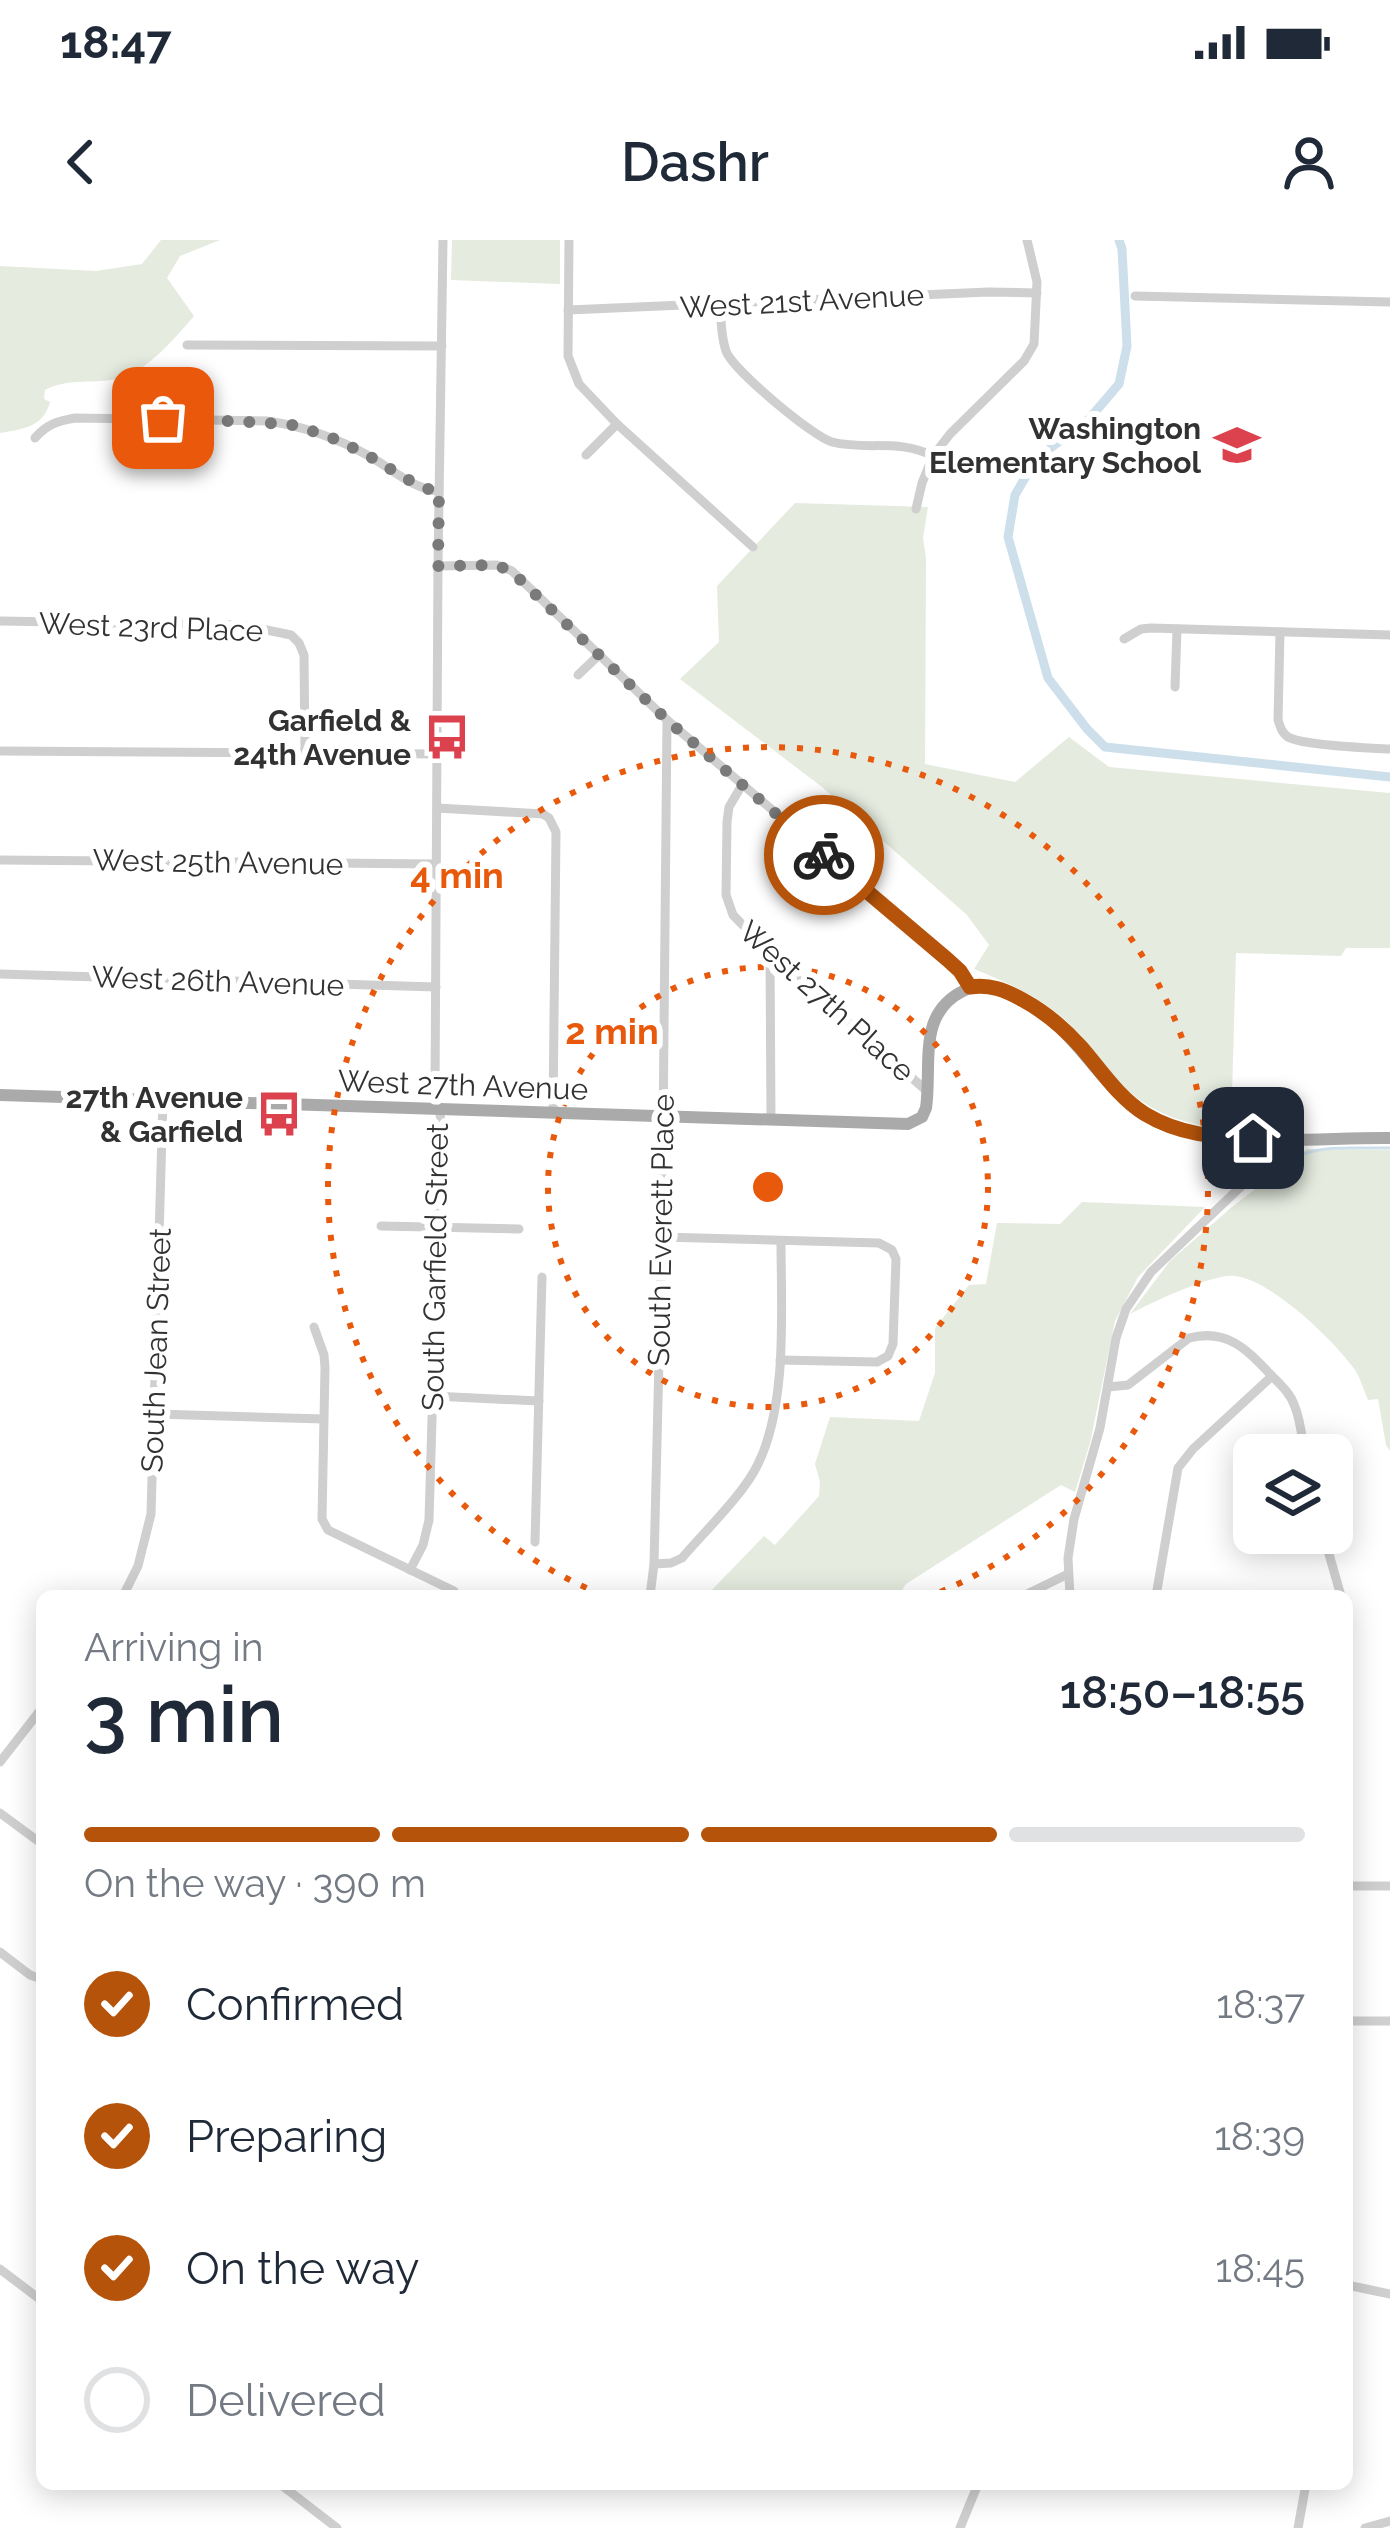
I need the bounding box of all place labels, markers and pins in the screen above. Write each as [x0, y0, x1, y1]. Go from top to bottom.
pin [112, 367, 214, 469]
place label: Washington Elementary School [929, 411, 1201, 480]
school or university icon: Washington Elementary School [1212, 420, 1262, 470]
place label: Garfield & 24th Avenue [233, 703, 412, 772]
bus stop icon: Garfield & 24th Avenue [422, 712, 472, 762]
place label: 27th Avenue & Garfield [66, 1080, 243, 1149]
pin [1202, 1087, 1304, 1189]
bus stop icon: 27th Avenue & Garfield [254, 1089, 304, 1139]
centre of rings [747, 1166, 789, 1208]

